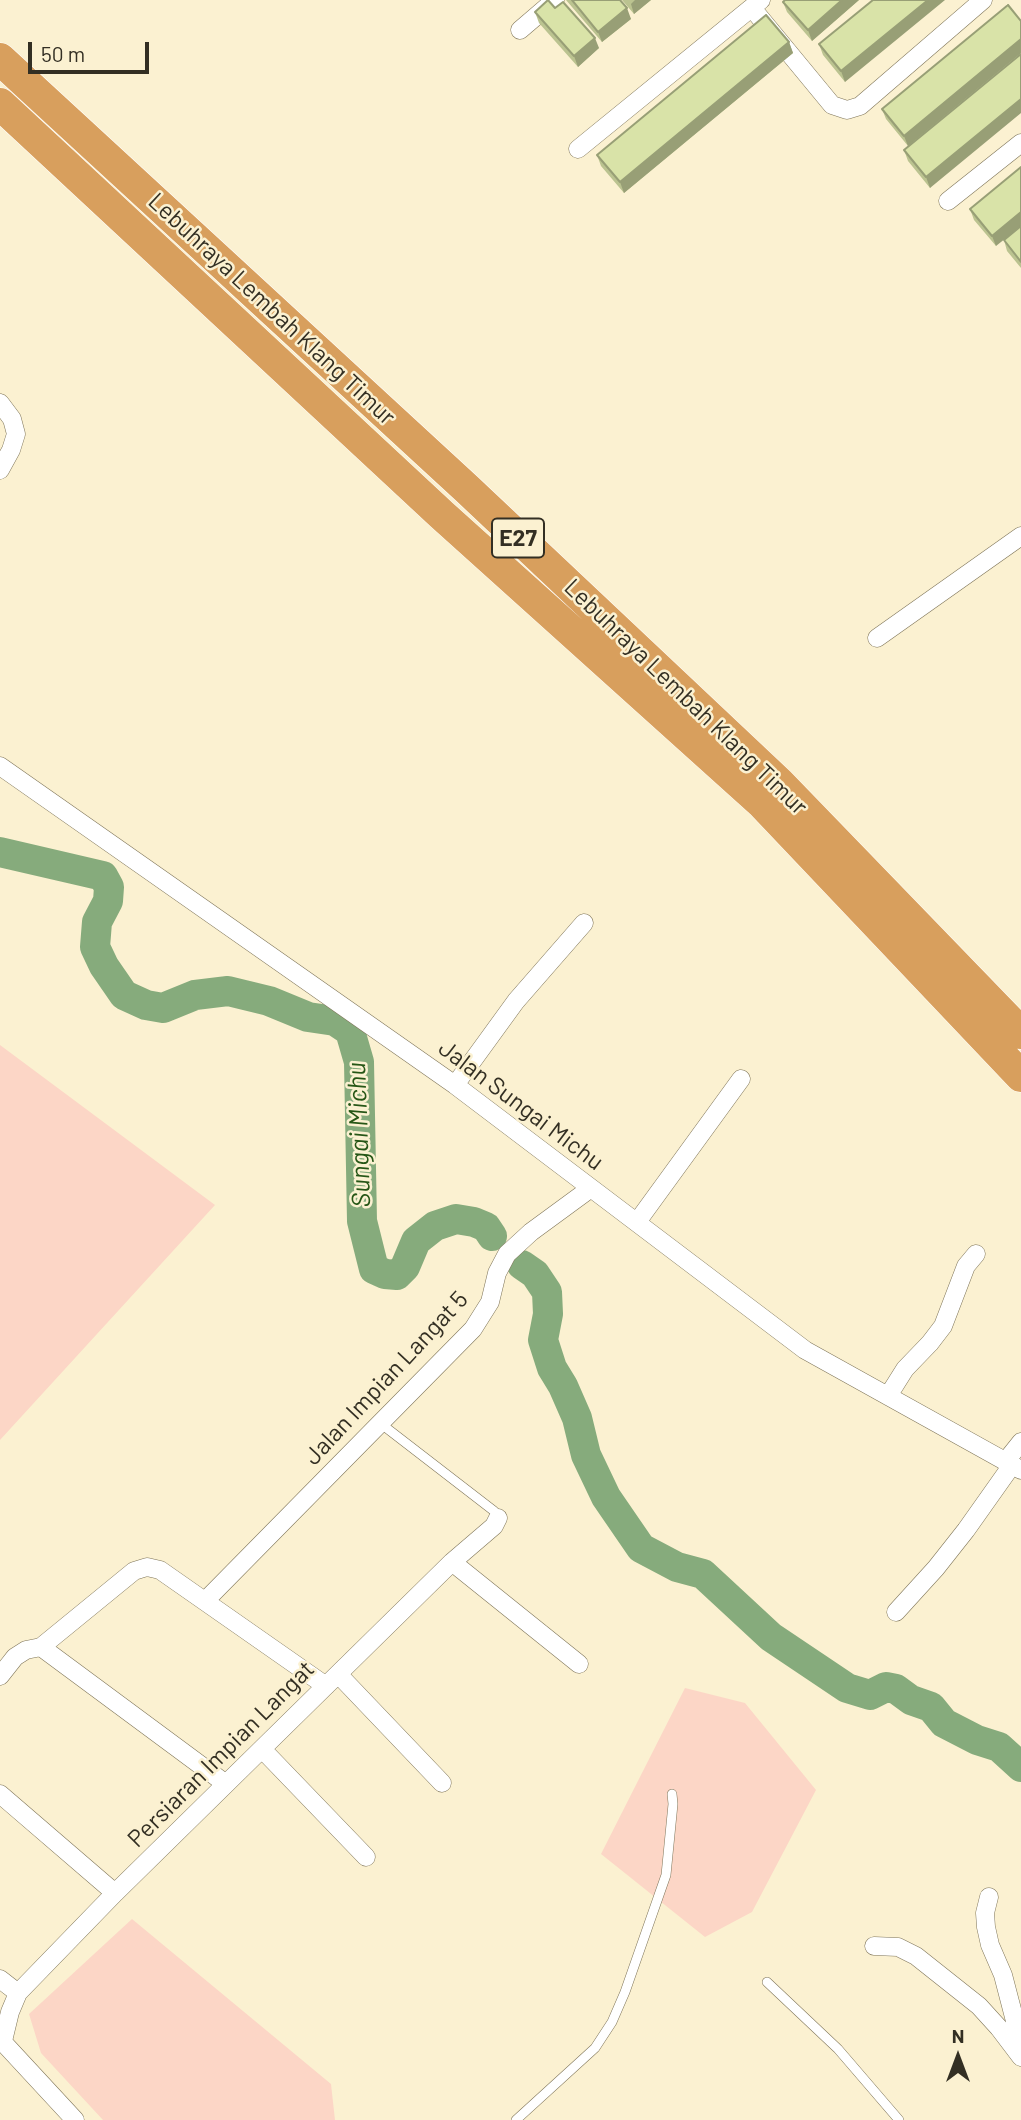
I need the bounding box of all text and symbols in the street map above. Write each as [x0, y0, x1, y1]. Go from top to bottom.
scale bar [32, 28, 152, 72]
text: 50 m [41, 41, 85, 66]
street label: Lebuhraya Lembah Klang Timur [143, 187, 401, 431]
road number: E27 [492, 518, 544, 558]
street label: Lebuhraya Lembah Klang Timur [558, 573, 814, 821]
street label: Jalan Sungai Michu [433, 1034, 609, 1176]
water label: Sungai Michu [341, 1062, 377, 1208]
street label: Jalan Impian Langat 5 [298, 1285, 474, 1471]
street label: Persiaran Impian Langat [122, 1655, 320, 1853]
north arrow [923, 2022, 993, 2092]
text: N [952, 2024, 964, 2047]

